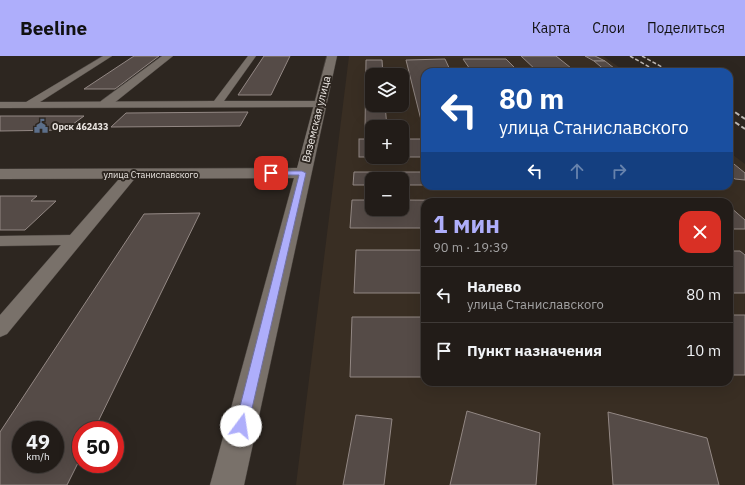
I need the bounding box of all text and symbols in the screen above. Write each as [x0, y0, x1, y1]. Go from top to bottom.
text: Beeline [20, 16, 87, 40]
text: Карта [532, 19, 570, 37]
text: Слои [592, 19, 625, 37]
text: Поделиться [647, 19, 725, 37]
map controls [365, 68, 409, 216]
button: layers [365, 68, 409, 112]
street label: Вяземская улица [298, 74, 334, 164]
text: 80 m [499, 80, 564, 117]
icon: left [433, 84, 485, 136]
text: улица Станиславского [499, 116, 689, 139]
public building icon: Орск 462433 [33, 118, 49, 134]
button: + [365, 120, 409, 164]
place label: Орск 462433 [52, 121, 108, 132]
pin [254, 156, 288, 190]
icon: left [524, 160, 546, 182]
icon: ahead [566, 160, 588, 182]
icon: right [608, 160, 630, 182]
icon: arrive [260, 162, 282, 184]
street label: улица Станиславского [104, 169, 198, 180]
button: − [365, 172, 409, 216]
text: 1 мин [433, 208, 500, 240]
button: close [679, 211, 721, 253]
text: 90 m · 19:39 [433, 239, 508, 256]
text: Налево [467, 277, 521, 296]
icon: left [433, 284, 455, 306]
text: 80 m [686, 285, 721, 304]
text: улица Станиславского [467, 296, 604, 313]
icon: arrive [433, 340, 455, 362]
text: Пункт назначения [467, 341, 602, 360]
text: 10 m [686, 341, 721, 360]
position arrow [220, 405, 262, 447]
speed limit sign: 50 [72, 421, 124, 473]
text: 49 [26, 428, 50, 455]
text: km/h [26, 450, 50, 463]

